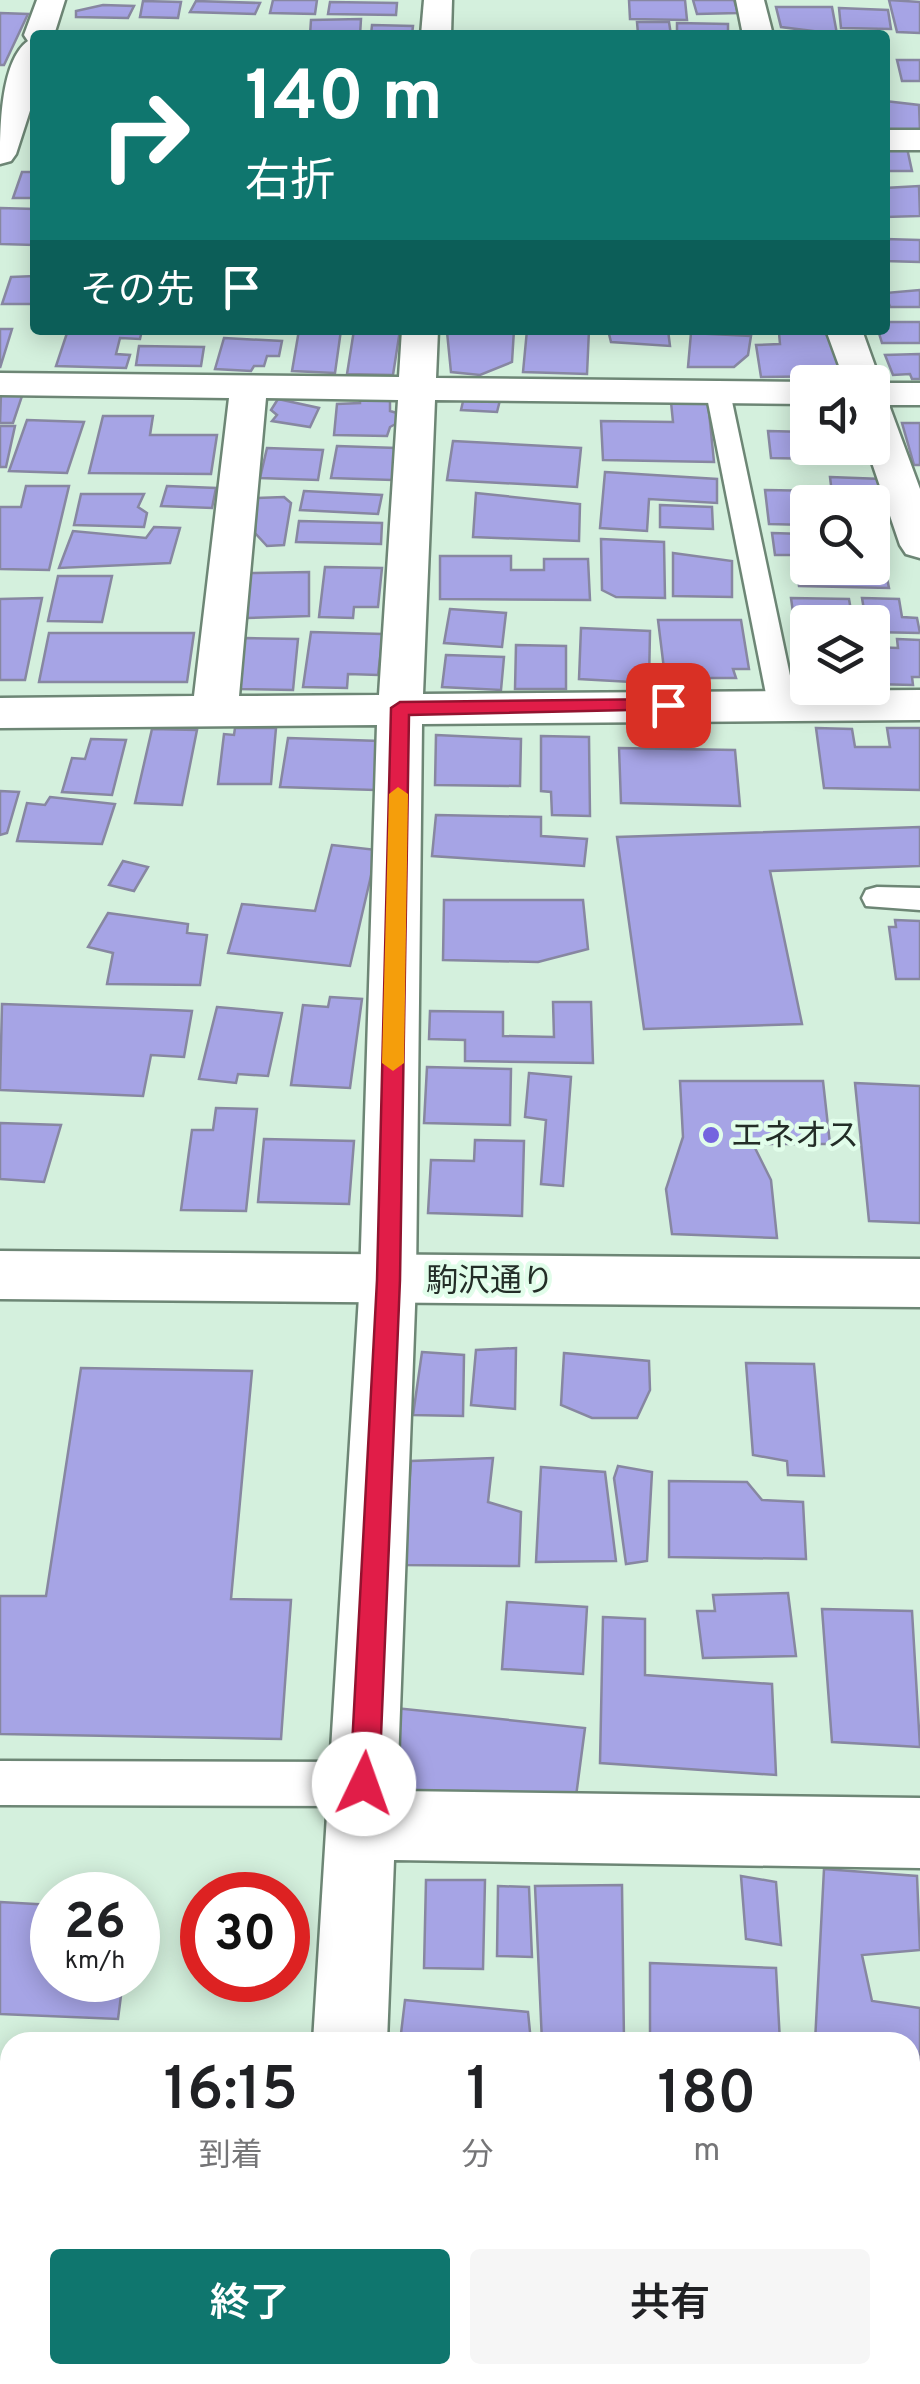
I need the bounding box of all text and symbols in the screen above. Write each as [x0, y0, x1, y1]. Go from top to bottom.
text: 140 m [245, 56, 443, 145]
icon: right [80, 70, 210, 200]
text: 右折 [245, 155, 335, 212]
icon: arrive [214, 260, 269, 315]
text: その先 [80, 268, 194, 317]
map controls [790, 365, 890, 705]
button: sound [790, 365, 890, 465]
button: search [790, 485, 890, 585]
button: layers [790, 605, 890, 705]
pin [626, 663, 711, 748]
icon: arrive [641, 678, 696, 733]
place label: エネオス [731, 1118, 859, 1158]
marker: エネオス [700, 1124, 722, 1146]
street label: 駒沢通り [426, 1263, 554, 1303]
position arrow [312, 1732, 416, 1836]
speed limit sign: 30 [180, 1872, 310, 2002]
text: 26 [64, 1893, 126, 1956]
text: km/h [65, 1946, 125, 1978]
text: 16:15 [164, 2055, 298, 2131]
text: 1 [466, 2055, 489, 2131]
text: 180 [657, 2059, 756, 2135]
text: m [693, 2132, 720, 2172]
text: 到着 [199, 2137, 263, 2177]
text: 分 [462, 2137, 494, 2177]
button: 終了 [50, 2249, 450, 2364]
button: 共有 [470, 2249, 870, 2364]

